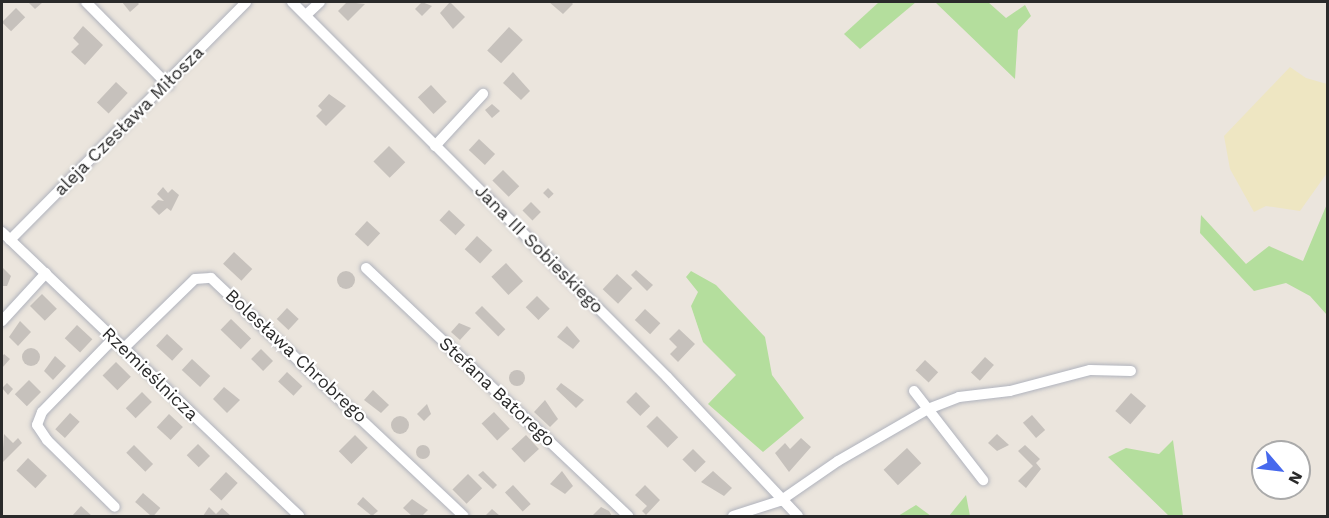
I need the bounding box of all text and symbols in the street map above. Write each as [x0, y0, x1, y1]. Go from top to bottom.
street label: aleja Czesława Miłosza [49, 41, 209, 201]
street label: Jana III Sobieskiego [470, 180, 608, 318]
street label: Bolesława Chrobrego [221, 285, 371, 427]
street label: Rzemieślnicza [98, 323, 202, 425]
street label: Stefana Batorego [434, 333, 560, 451]
north arrow [1251, 440, 1311, 500]
text: N [1284, 468, 1307, 487]

